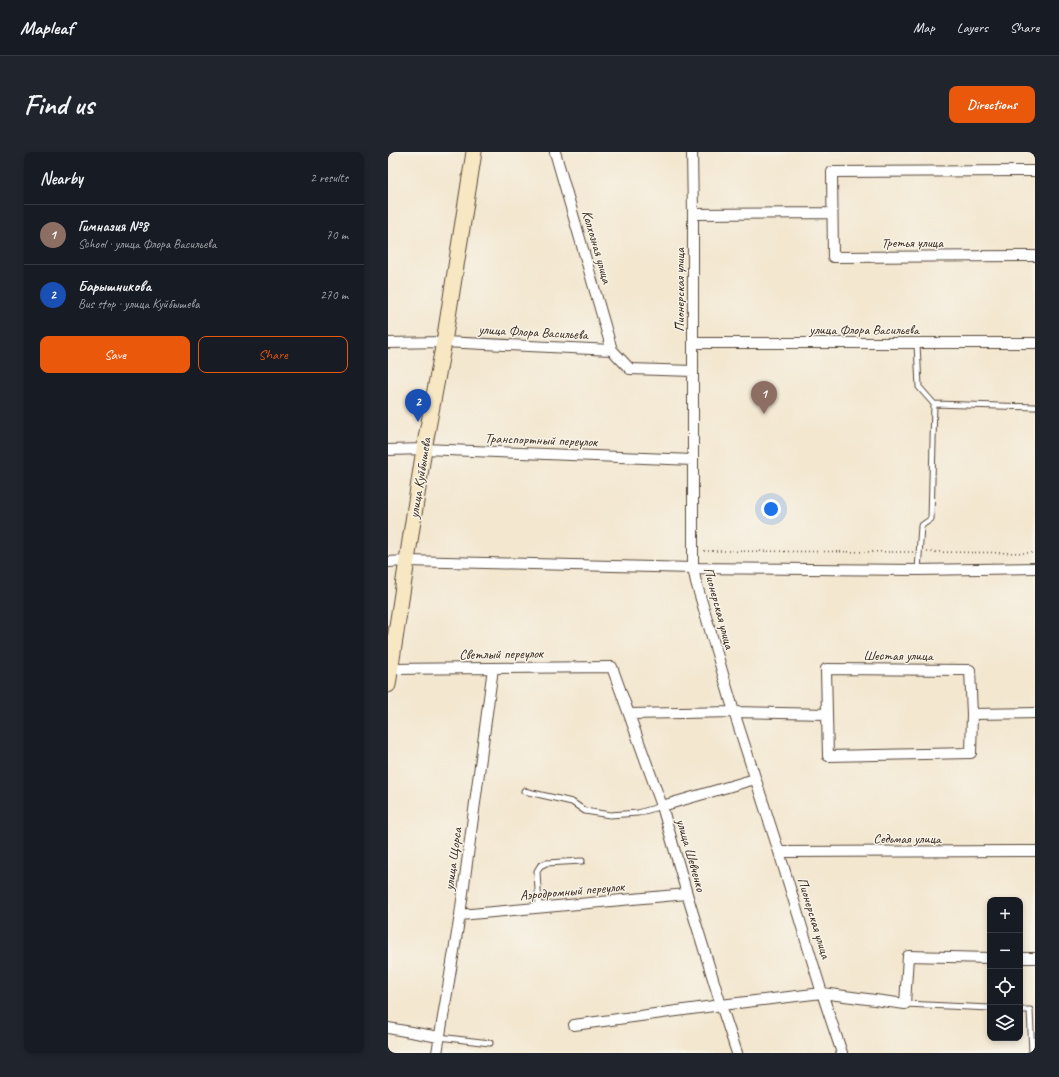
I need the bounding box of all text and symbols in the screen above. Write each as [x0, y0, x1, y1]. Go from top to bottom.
text: Mapleaf [20, 16, 73, 40]
text: Map [913, 19, 935, 36]
text: Layers [957, 19, 988, 36]
text: Share [1010, 19, 1039, 36]
button: Directions [949, 86, 1035, 123]
text: Find us [24, 87, 94, 122]
text: Nearby [40, 168, 83, 189]
text: 2 results [310, 170, 348, 186]
street label: Колхозная улица [578, 209, 616, 286]
text: Гимназия №8 [78, 217, 148, 236]
text: 1 [50, 227, 56, 243]
text: 70 m [326, 227, 348, 243]
street label: Третья улица [881, 234, 944, 251]
text: School · улица Флора Васильева [78, 236, 216, 252]
street label: Пионерская улица [671, 247, 688, 332]
text: Барышникова [78, 277, 151, 296]
text: 2 [50, 287, 56, 303]
text: 270 m [320, 287, 348, 303]
text: Bus stop · улица Куйбышева [78, 296, 199, 312]
street label: улица Флора Васильева [477, 321, 589, 343]
street label: улица Флора Васильева [808, 321, 920, 338]
button: Save [40, 336, 190, 373]
button: Share [198, 336, 348, 373]
pin: 1 [751, 381, 777, 414]
pin: 2 [405, 389, 431, 422]
street label: Транспортный переулок [485, 430, 599, 451]
street label: улица Куйбышева [405, 435, 435, 520]
your location [761, 499, 781, 519]
street label: Пионерская улица [700, 565, 738, 652]
street label: Светлый переулок [459, 645, 545, 663]
street label: Шестая улица [863, 647, 934, 664]
street label: улица Шевченко [672, 816, 710, 894]
street label: улица Щорса [440, 825, 466, 892]
street label: Седьмая улица [873, 830, 942, 847]
street label: Пионерская улица [794, 875, 835, 962]
street label: Аэродромный переулок [519, 878, 627, 904]
map controls [987, 897, 1023, 1041]
button: + [987, 897, 1023, 933]
button: − [987, 933, 1023, 969]
button: locate [987, 969, 1023, 1005]
button: layers [987, 1005, 1023, 1041]

